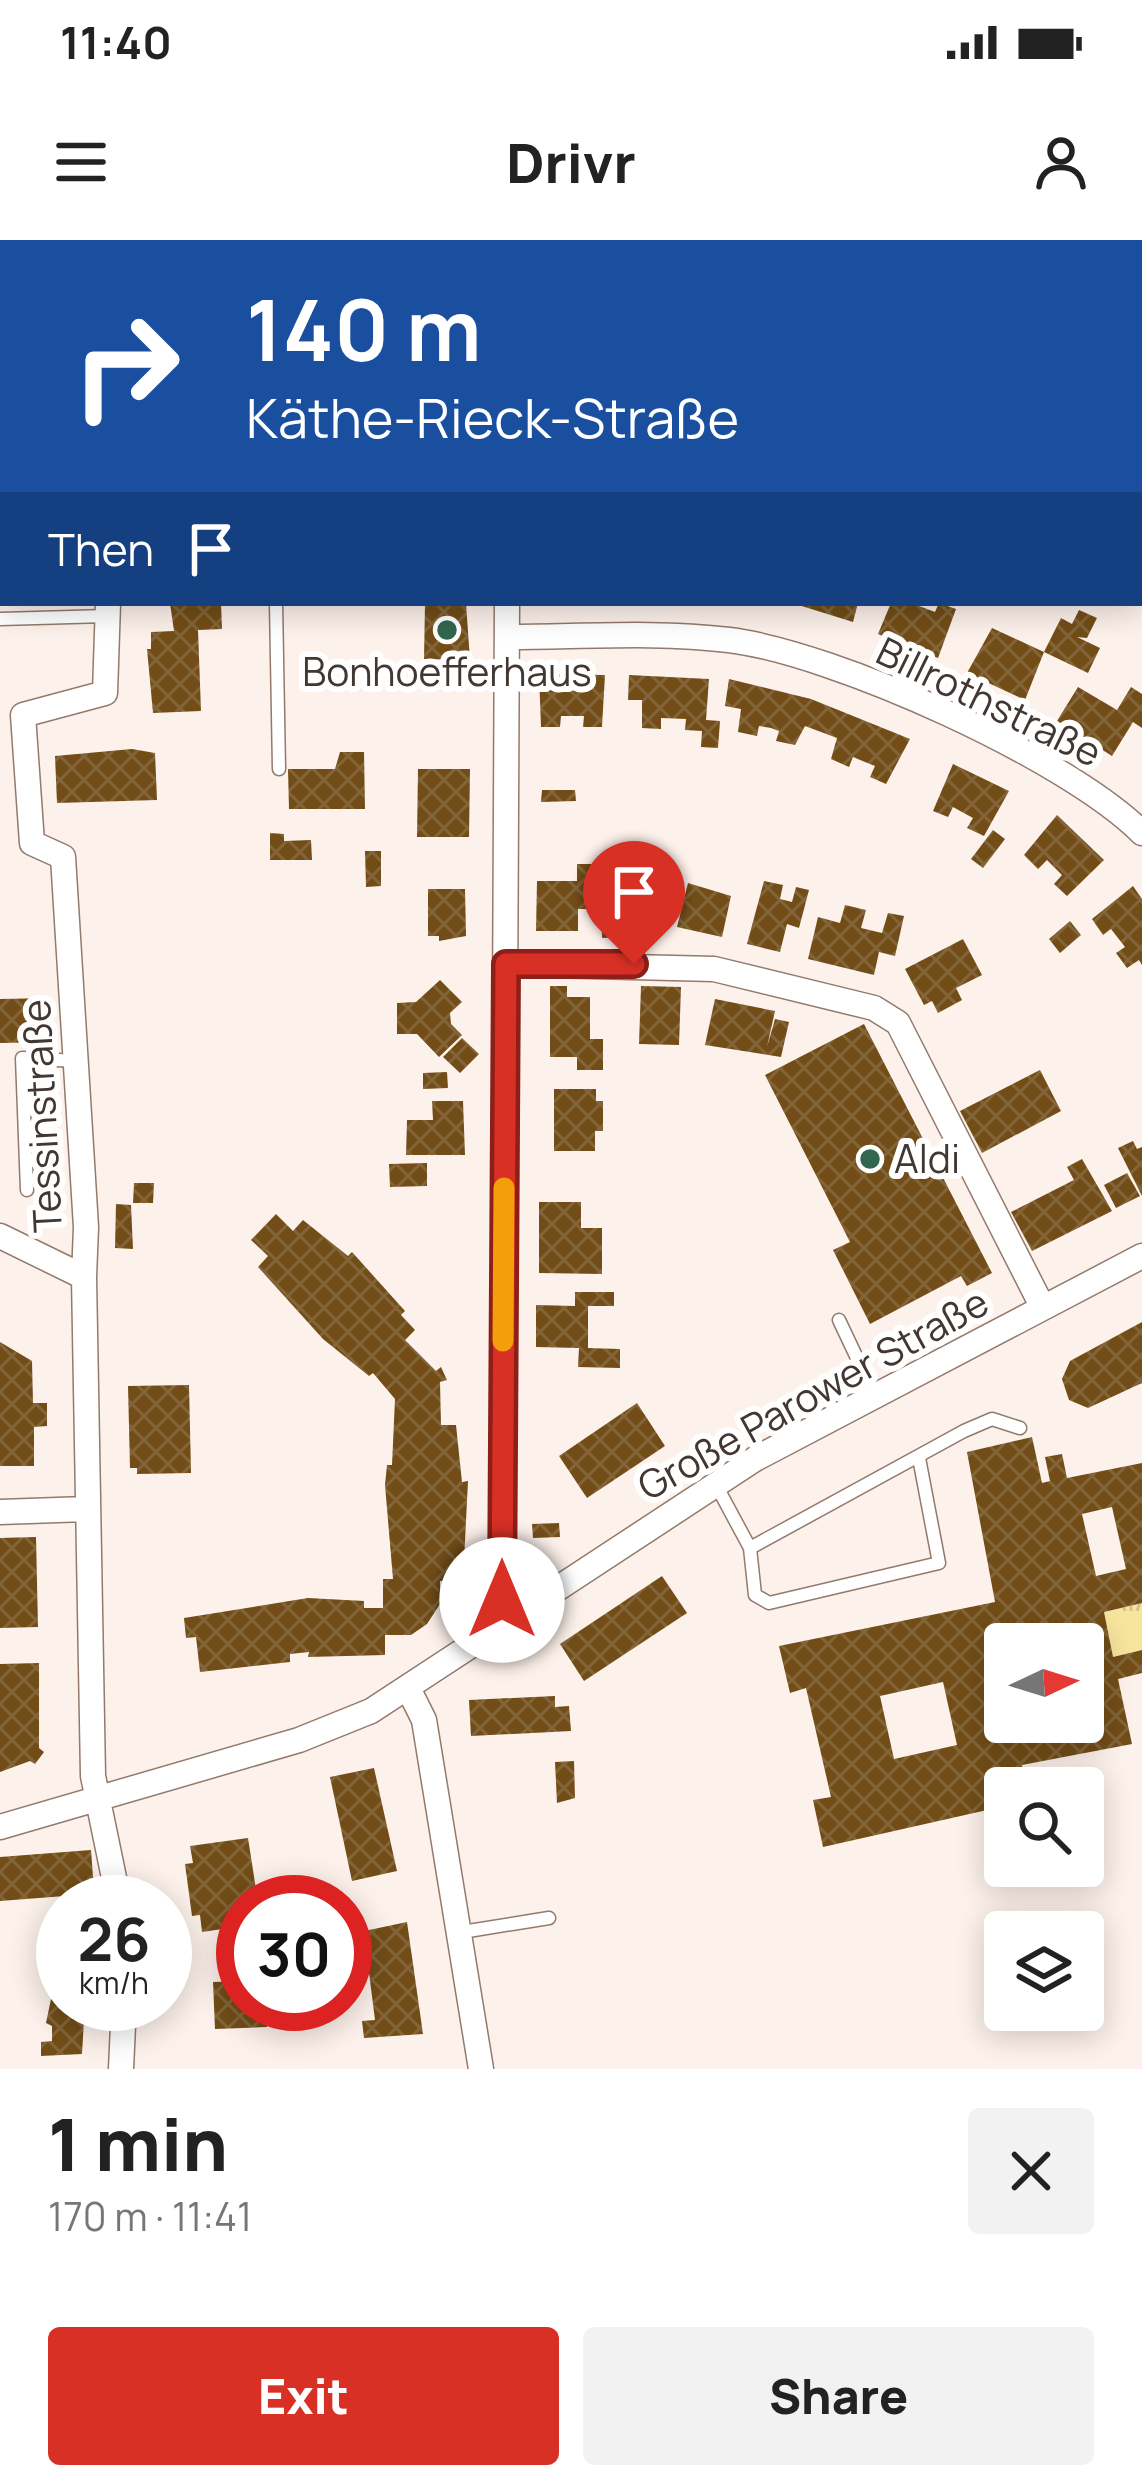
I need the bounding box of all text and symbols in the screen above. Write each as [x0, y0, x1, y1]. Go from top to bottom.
text: 11:40 [60, 11, 172, 73]
text: Drivr [506, 125, 636, 199]
icon: menu [48, 129, 114, 195]
icon: person [1028, 129, 1094, 195]
text: 140 m [246, 271, 482, 386]
icon: right [48, 288, 204, 444]
text: Käthe-Rieck-Straße [246, 380, 739, 454]
icon: arrive [178, 516, 244, 582]
text: Then [48, 518, 154, 580]
marker: Bonhoefferhaus [434, 617, 460, 643]
street label: Billrothstraße [868, 623, 1111, 779]
place label: Bonhoefferhaus [302, 644, 592, 698]
pin [583, 841, 685, 964]
icon: arrive [601, 859, 667, 925]
street label: Tessinstraße [8, 998, 74, 1234]
place label: Aldi [894, 1131, 960, 1185]
marker: Aldi [857, 1146, 883, 1172]
street label: Große Parower Straße [628, 1274, 997, 1512]
position arrow [439, 1537, 565, 1663]
north arrow [984, 1623, 1104, 1743]
map controls [984, 1623, 1104, 2031]
button: search [984, 1767, 1104, 1887]
speed limit sign: 30 [216, 1875, 372, 2031]
text: 26 [77, 1897, 151, 1979]
button: layers [984, 1911, 1104, 2031]
text: km/h [79, 1962, 149, 2003]
text: 1 min [48, 2094, 228, 2193]
button: close [968, 2108, 1094, 2234]
text: 170 m · 11:41 [48, 2189, 252, 2243]
button: Exit [48, 2327, 559, 2465]
button: Share [583, 2327, 1094, 2465]

